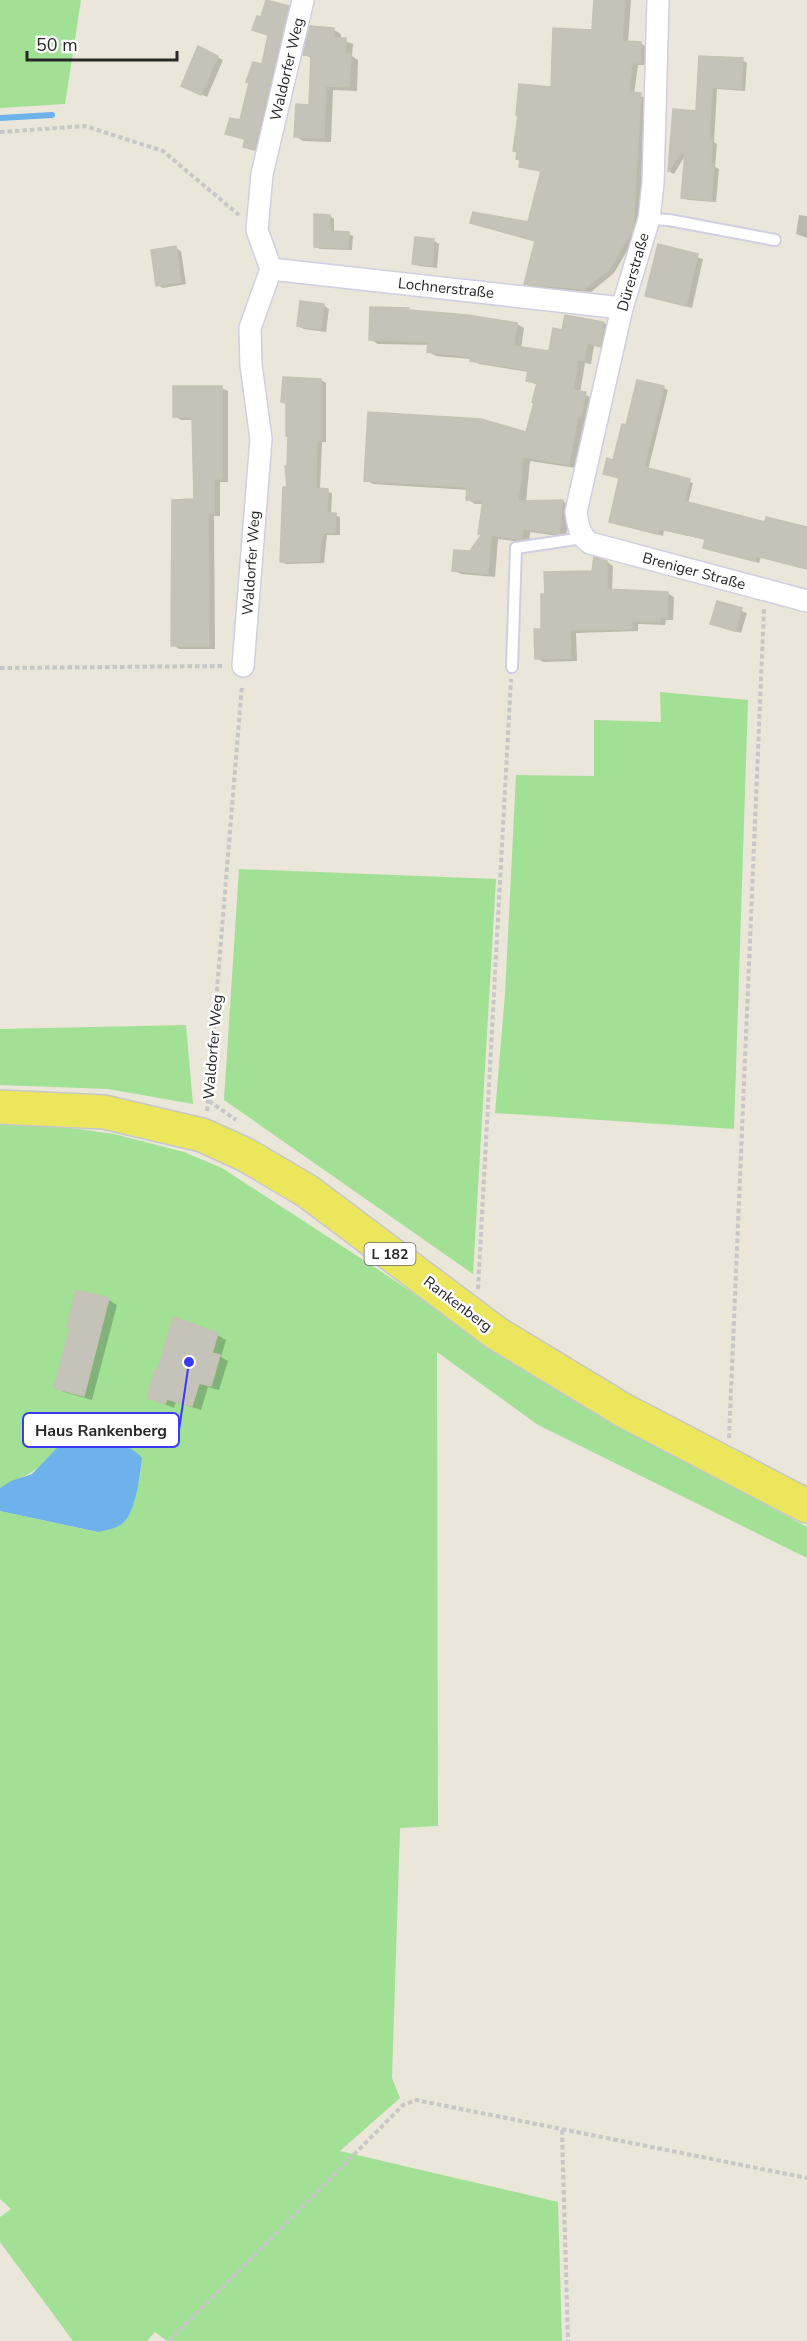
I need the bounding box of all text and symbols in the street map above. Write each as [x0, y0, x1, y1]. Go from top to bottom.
street label: Waldorfer Weg [265, 15, 309, 123]
scale bar [27, 24, 177, 62]
text: 50 m [36, 33, 78, 57]
street label: Dürerstraße [612, 230, 654, 314]
street label: Lochnerstraße [397, 273, 495, 303]
street label: Waldorfer Weg [237, 510, 265, 616]
street label: Breniger Straße [640, 548, 748, 594]
street label: Waldorfer Weg [198, 994, 228, 1100]
road number: L 182 [364, 1243, 416, 1265]
street label: Rankenberg [420, 1272, 496, 1336]
callout: Haus Rankenberg [23, 1413, 179, 1447]
text: Haus Rankenberg [35, 1420, 167, 1442]

